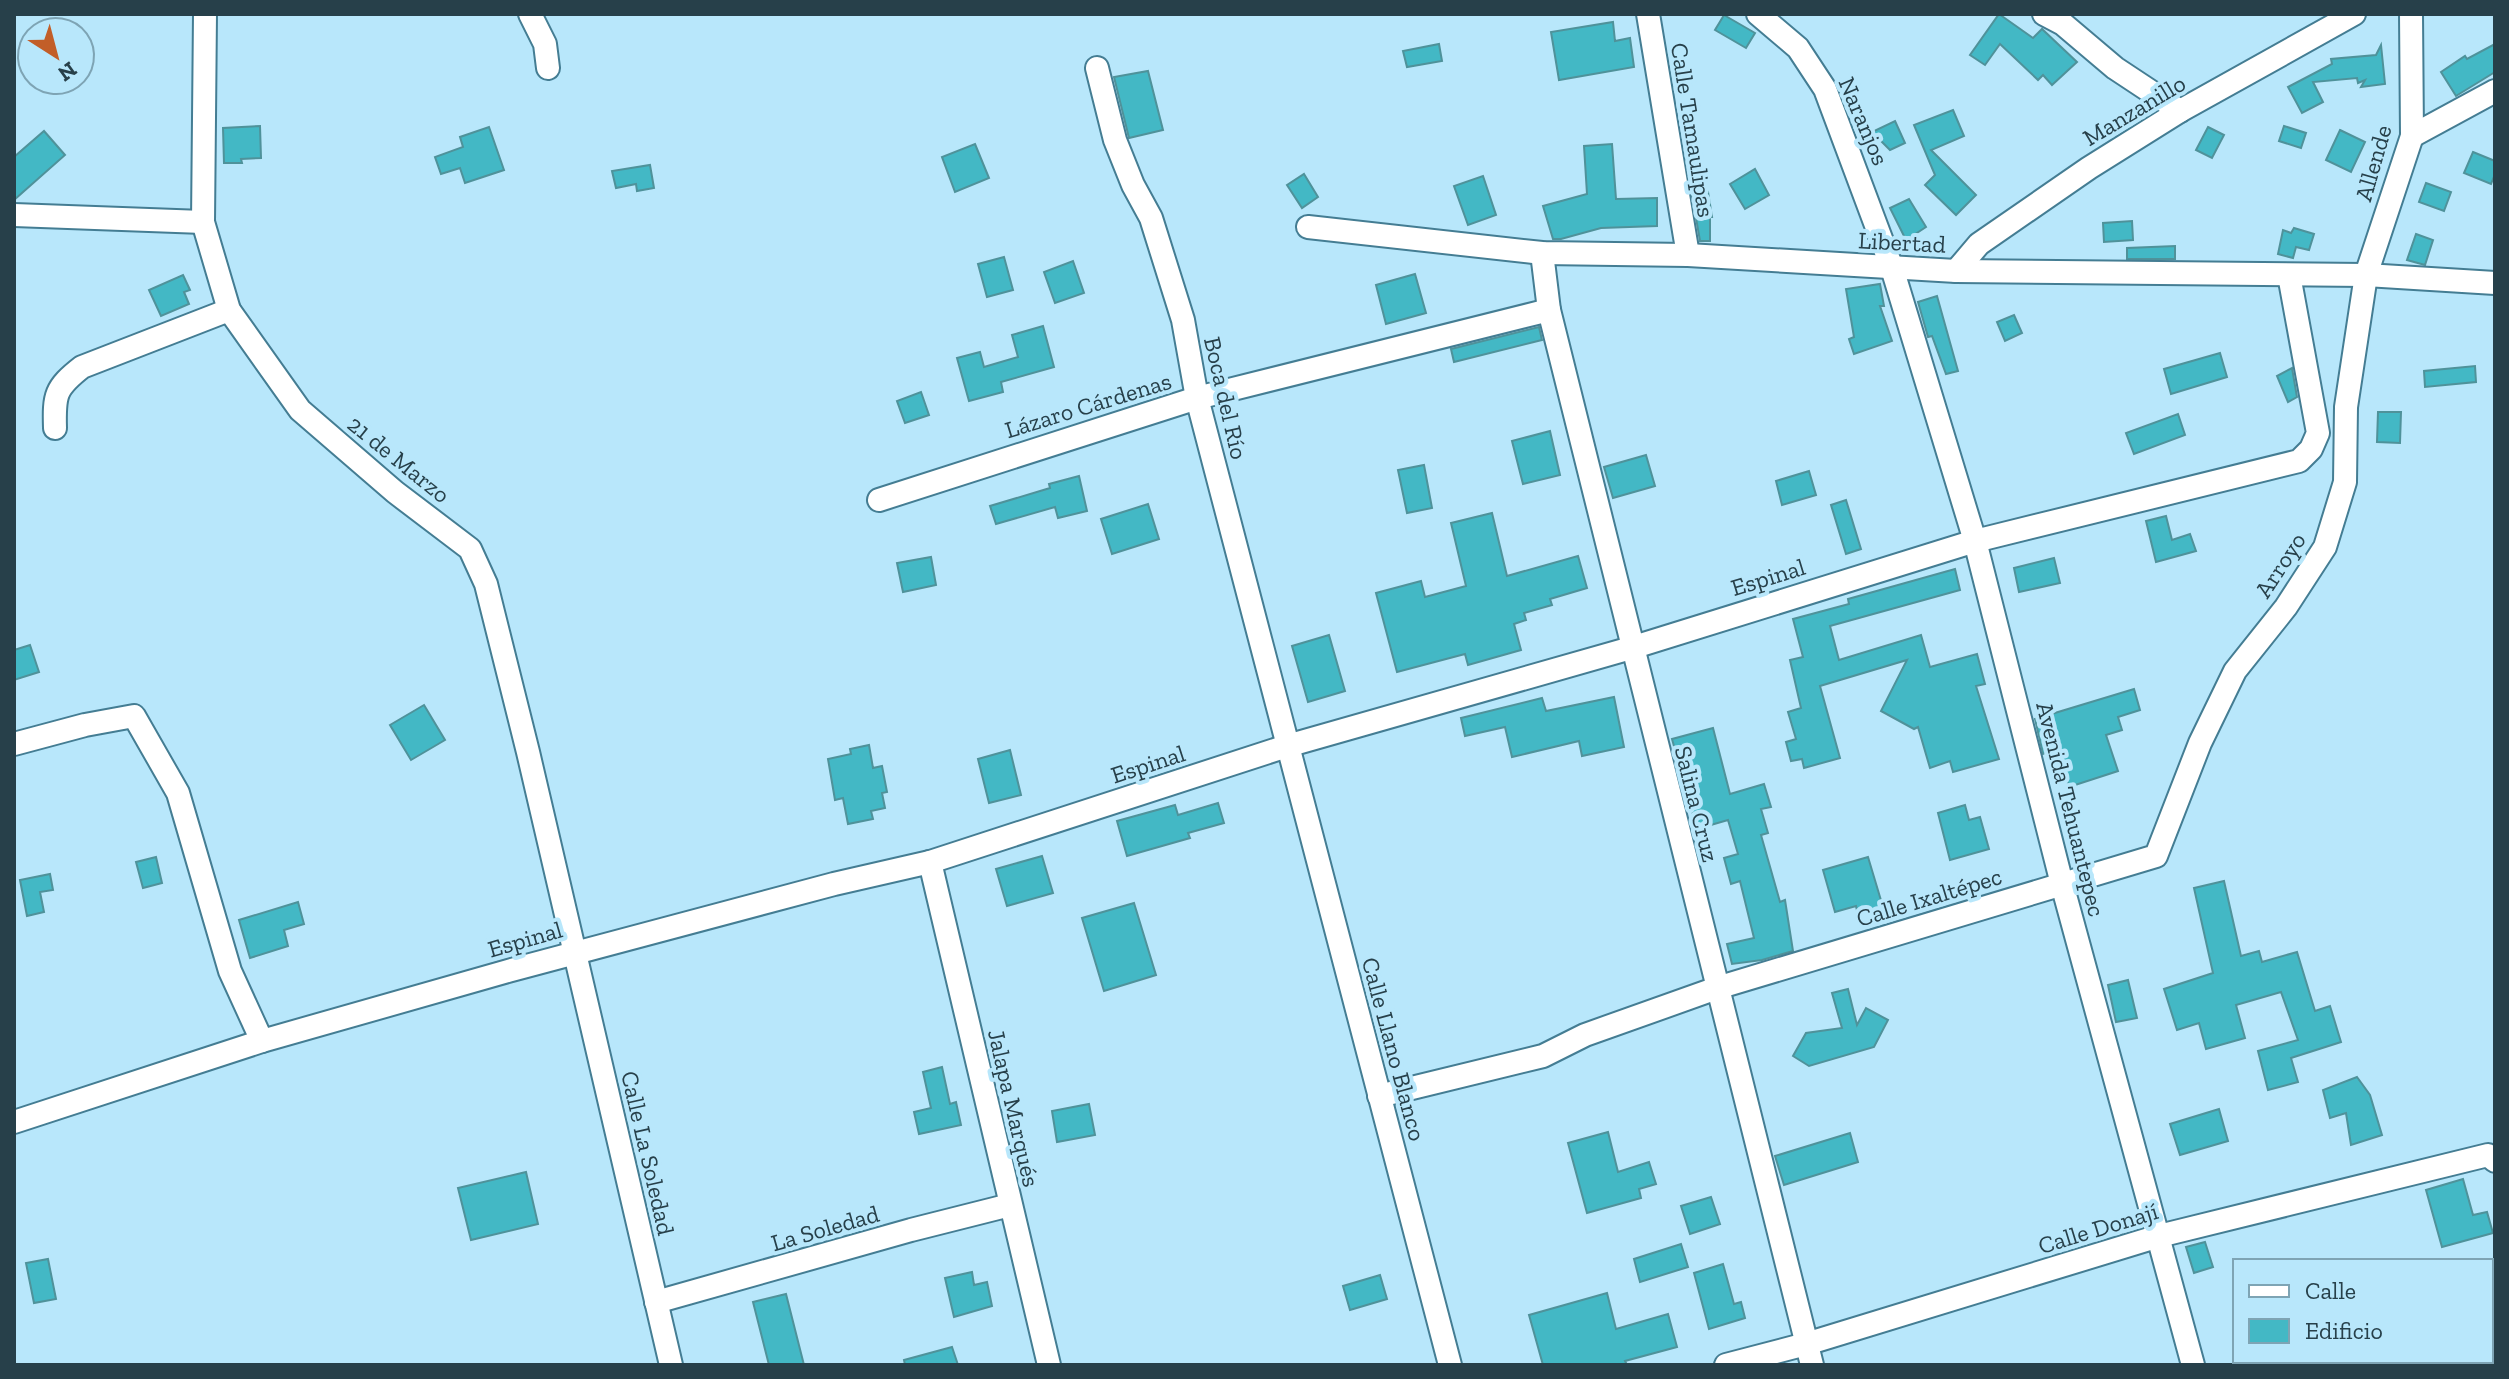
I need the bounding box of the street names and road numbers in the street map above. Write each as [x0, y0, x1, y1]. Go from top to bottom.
street label: Calle Tamaulipas [1665, 41, 1721, 219]
street label: Manzanillo [2077, 68, 2191, 152]
street label: Naranjos [1832, 73, 1896, 169]
street label: Allende [2348, 122, 2398, 204]
street label: Libertad [1857, 225, 1947, 259]
street label: Boca del Río [1198, 334, 1254, 462]
street label: Lázaro Cárdenas [1001, 366, 1175, 444]
street label: 21 de Marzo [342, 409, 456, 509]
street label: Arroyo [2248, 527, 2312, 603]
street label: Espinal [1727, 552, 1809, 602]
street label: Avenida Tehuantepec [2030, 699, 2112, 919]
street label: Espinal [1107, 738, 1189, 790]
street label: Salina Cruz [1669, 743, 1725, 865]
street label: Calle Ixaltépec [1853, 861, 2005, 933]
street label: Espinal [484, 915, 566, 963]
street label: Calle Llano Blanco [1356, 954, 1432, 1144]
street label: Jalapa Marqués [982, 1026, 1046, 1190]
street label: Calle La Soledad [615, 1068, 681, 1238]
street label: Calle Donají [2034, 1196, 2162, 1260]
street label: La Soledad [768, 1199, 882, 1257]

